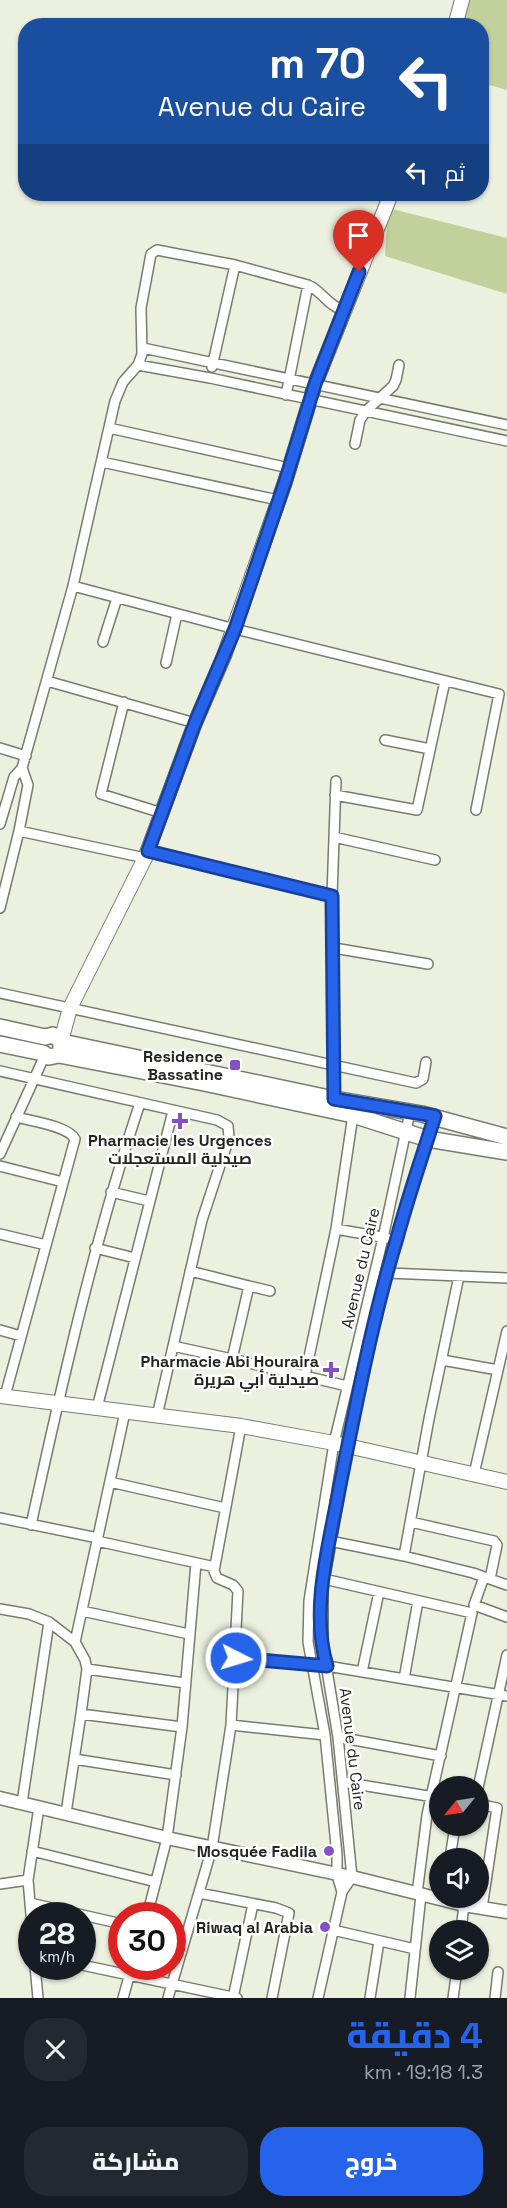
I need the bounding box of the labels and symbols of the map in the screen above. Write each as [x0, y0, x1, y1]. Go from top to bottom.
pin [333, 210, 384, 272]
place label: Residence Bassatine [143, 1046, 223, 1085]
marker: Residence Bassatine [228, 1058, 242, 1072]
marker: Pharmacie les Urgences صيدلية المستعجلات [173, 1114, 187, 1128]
place label: Pharmacie les Urgences صيدلية المستعجلات [88, 1130, 272, 1169]
street label: Avenue du Caire [336, 1206, 385, 1331]
place label: Pharmacie Abi Houraira صيدلية أبي هريرة [141, 1351, 319, 1392]
marker: Pharmacie Abi Houraira صيدلية أبي هريرة [324, 1363, 338, 1377]
position arrow [204, 1626, 268, 1690]
street label: Avenue du Caire [335, 1687, 370, 1812]
north arrow [429, 1776, 489, 1836]
place label: Mosquée Fadila [197, 1841, 317, 1862]
marker: Mosquée Fadila [322, 1844, 336, 1858]
speed limit sign: 30 [108, 1902, 186, 1980]
place label: Riwaq al Arabia [196, 1917, 313, 1938]
marker: Riwaq al Arabia [318, 1920, 332, 1934]

